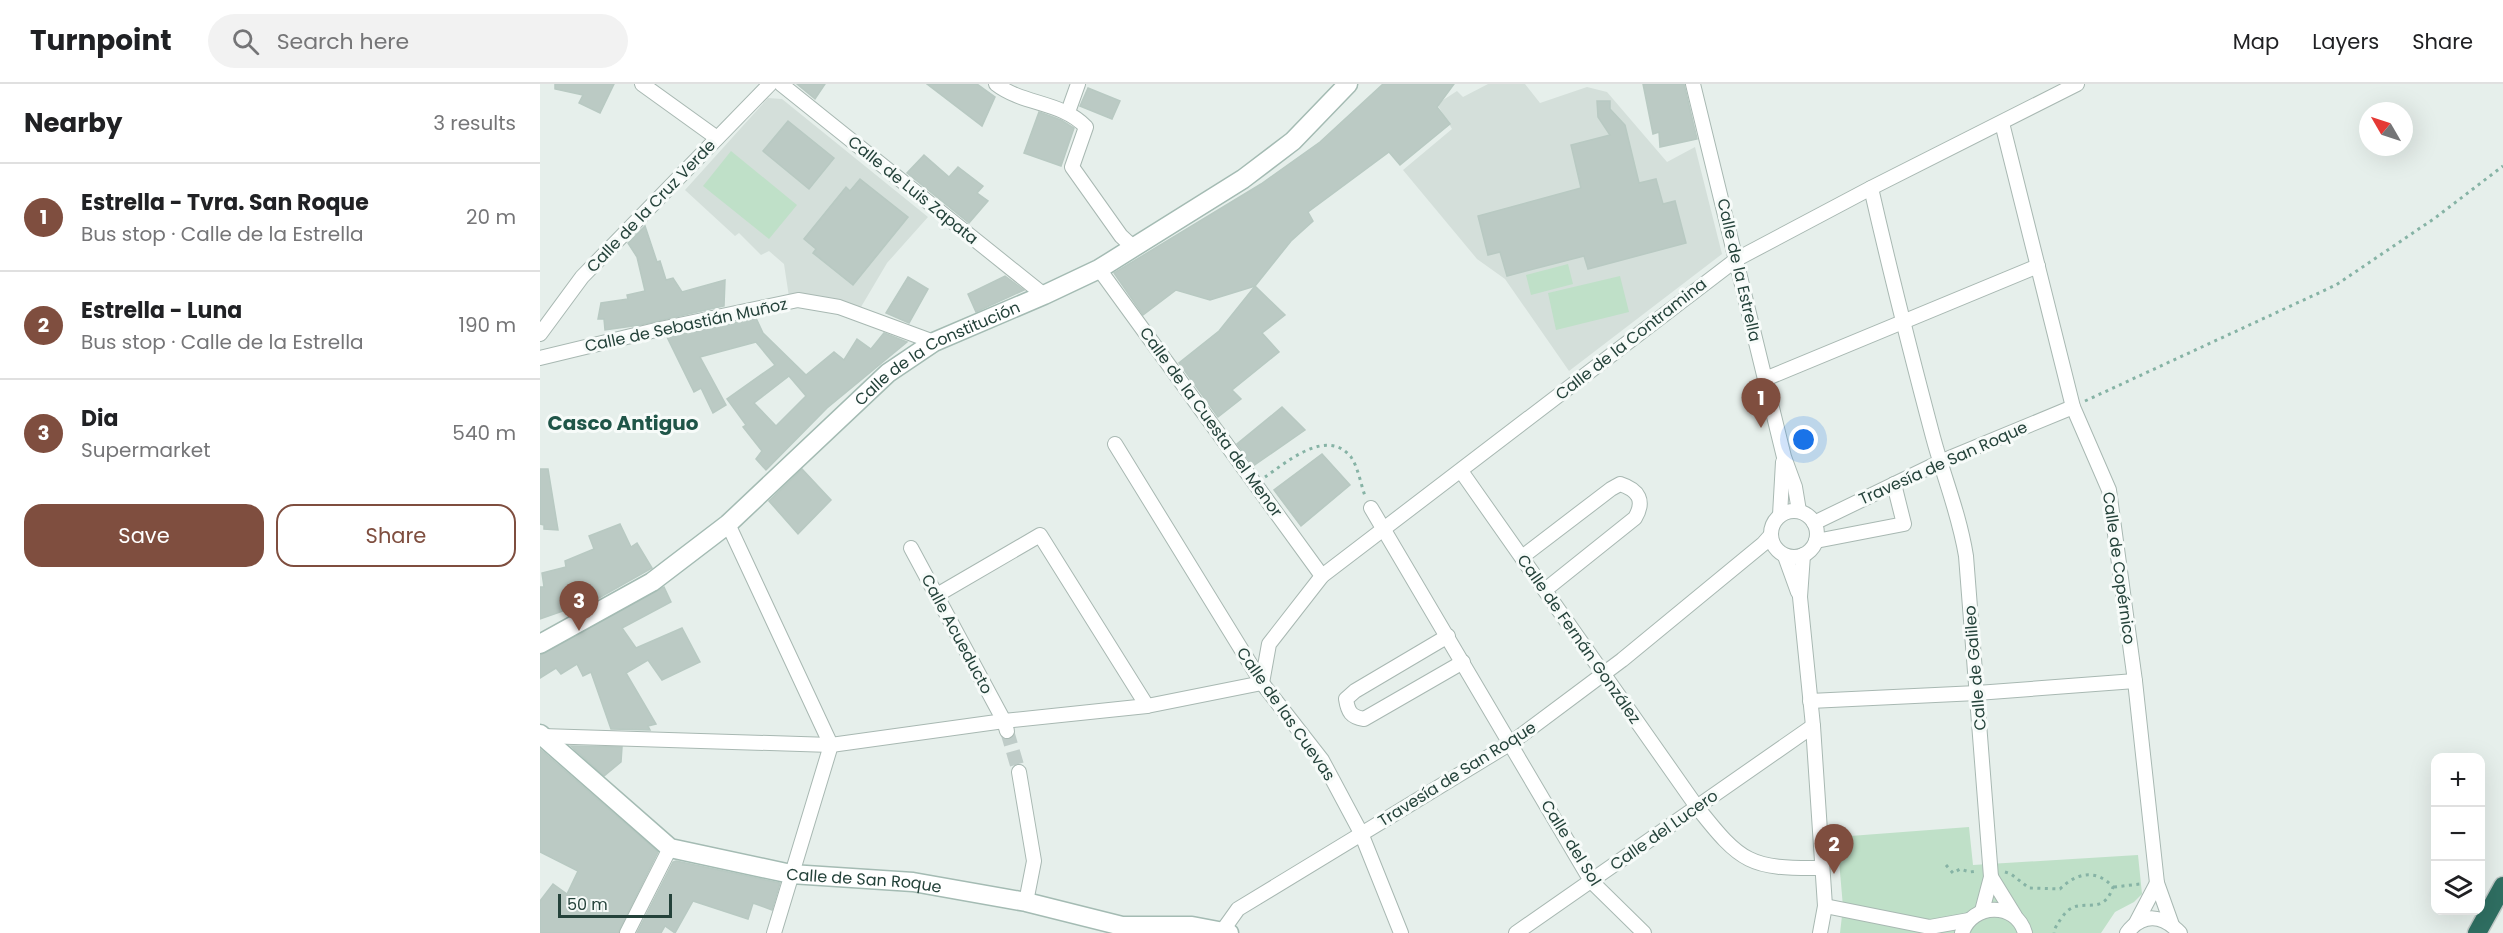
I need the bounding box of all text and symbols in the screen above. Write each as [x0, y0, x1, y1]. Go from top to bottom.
search box [208, 14, 628, 68]
text: Turnpoint [30, 21, 172, 60]
icon: search [229, 25, 262, 58]
text: Search here [277, 26, 409, 57]
text: Map [2233, 27, 2279, 56]
text: Layers [2312, 27, 2379, 56]
text: Share [2412, 27, 2473, 56]
north arrow [2359, 102, 2413, 156]
text: Nearby [24, 105, 122, 141]
text: 3 results [433, 109, 516, 137]
street label: Calle de Luis Zapata [843, 130, 983, 250]
street label: Calle de la Cruz Verde [581, 134, 721, 278]
text: Estrella - Tvra. San Roque [81, 187, 369, 218]
street label: Calle de la Estrella [1711, 196, 1767, 344]
text: 1 [40, 203, 47, 231]
text: 20 m [466, 203, 516, 231]
text: Bus stop · Calle de la Estrella [81, 220, 364, 248]
street label: Calle de la Contramina [1551, 273, 1711, 405]
street label: Calle de Sebastián Muñoz [583, 292, 789, 358]
text: Estrella - Luna [81, 295, 242, 326]
street label: Calle de la Constitución [849, 295, 1023, 411]
text: 2 [38, 311, 49, 339]
text: 190 m [459, 311, 516, 339]
street label: Calle de la Cuesta del Menor [1134, 322, 1288, 522]
text: Bus stop · Calle de la Estrella [81, 328, 364, 356]
pin: 1 [1742, 378, 1780, 428]
text: Dia [81, 403, 118, 434]
district label: Casco Antiguo [547, 409, 699, 437]
street label: Travesía de San Roque [1855, 415, 2031, 511]
text: 3 [37, 419, 50, 447]
text: 540 m [452, 419, 516, 447]
your location [1789, 425, 1818, 454]
text: Supermarket [81, 436, 210, 464]
street label: Calle de Copérnico [2097, 490, 2141, 646]
button: Save [24, 504, 264, 567]
button: Share [276, 504, 516, 567]
street label: Calle de Fernán González [1512, 550, 1646, 728]
street label: Calle Acueducto [916, 570, 998, 698]
pin: 3 [560, 582, 598, 631]
street label: Calle de Galileo [1958, 604, 1992, 732]
street label: Calle de las Cuevas [1231, 643, 1341, 785]
street label: Travesía de San Roque [1374, 716, 1540, 832]
map controls [2431, 753, 2485, 915]
button: + [2431, 753, 2485, 807]
street label: Calle del Lucero [1605, 784, 1723, 876]
street label: Calle del Sol [1535, 795, 1607, 891]
button: − [2431, 807, 2485, 861]
pin: 2 [1814, 824, 1854, 874]
button: layers [2431, 861, 2485, 915]
street label: Calle de San Roque [786, 862, 944, 898]
scale bar [558, 891, 672, 918]
text: 50 m [567, 893, 608, 916]

